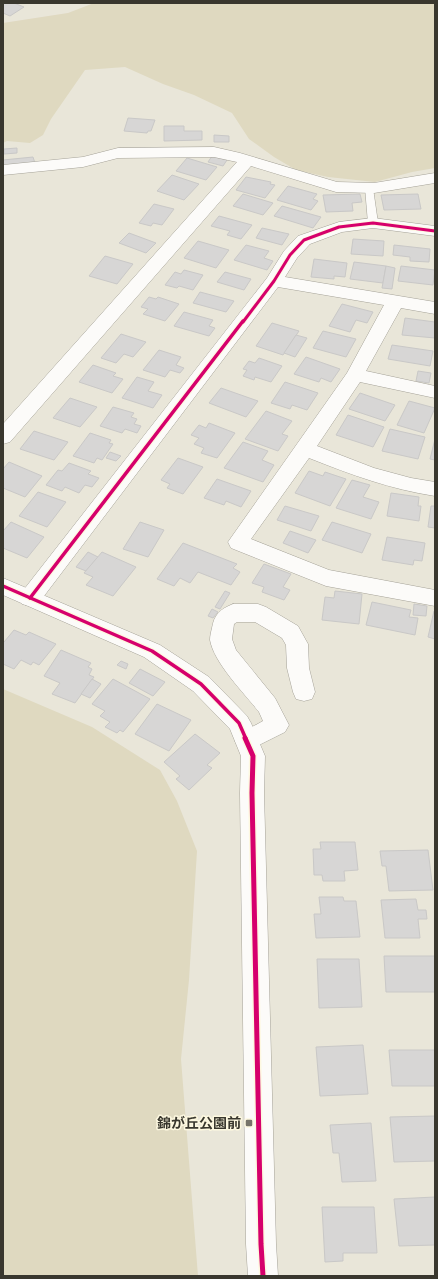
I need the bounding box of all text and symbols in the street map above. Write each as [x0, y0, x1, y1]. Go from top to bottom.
place label: 錦が丘公園前 [157, 1115, 241, 1131]
marker: 錦が丘公園前 [244, 1118, 254, 1128]

